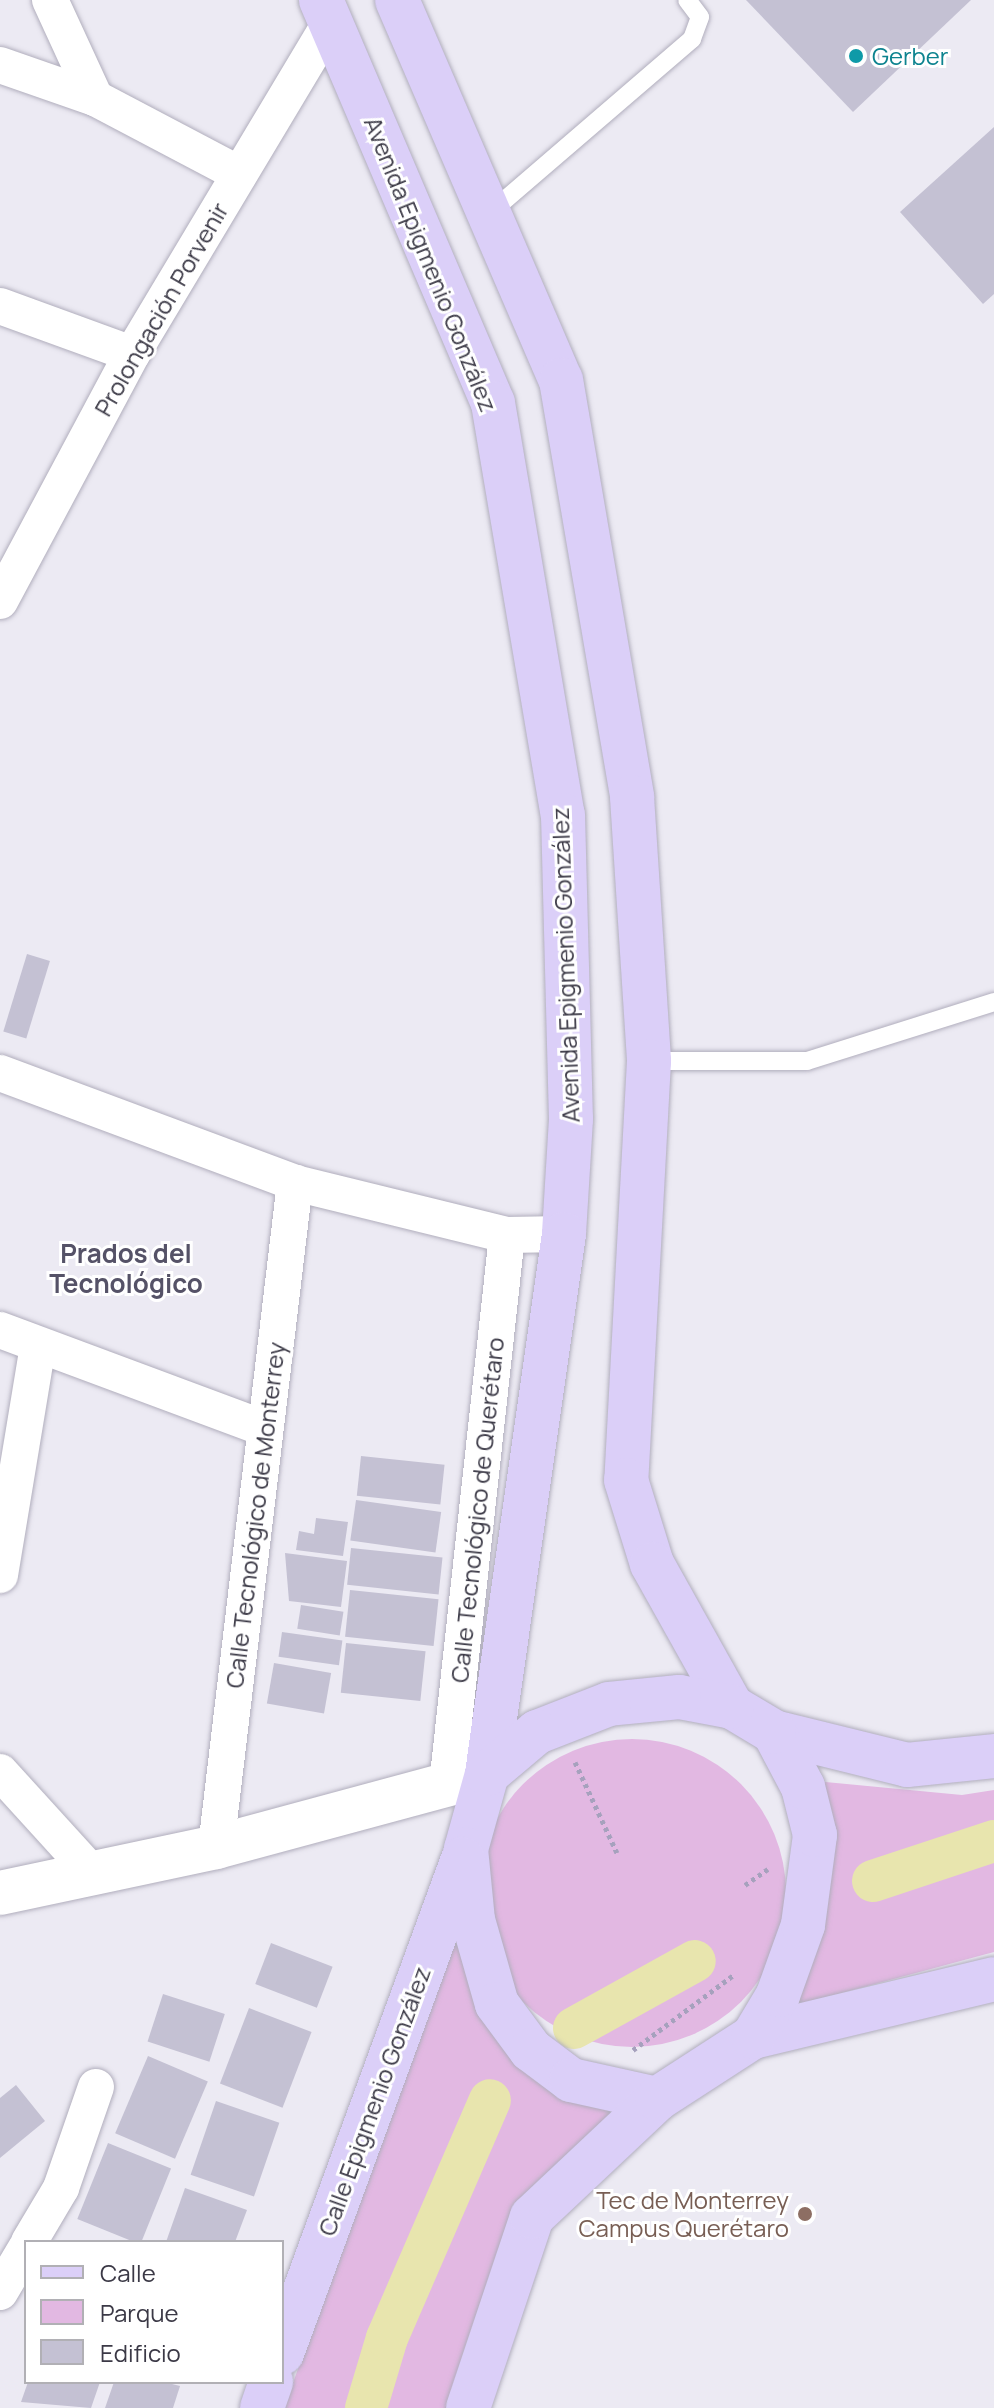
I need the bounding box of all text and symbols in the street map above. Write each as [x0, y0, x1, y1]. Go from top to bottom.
place label: Gerber [872, 42, 948, 70]
marker: Gerber [847, 47, 865, 65]
street label: Avenida Epigmenio González [359, 112, 503, 416]
street label: Prolongación Porvenir [88, 197, 234, 421]
street label: Avenida Epigmenio González [545, 807, 585, 1123]
district label: Prados del Tecnológico [49, 1238, 203, 1300]
street label: Calle Tecnológico de Querétaro [445, 1336, 509, 1684]
street label: Calle Tecnológico de Monterrey [219, 1340, 291, 1690]
street label: Calle Epigmenio González [312, 1963, 436, 2239]
place label: Tec de Monterrey Campus Querétaro [578, 2186, 789, 2242]
marker: Tec de Monterrey Campus Querétaro [796, 2205, 814, 2223]
legend [24, 2240, 284, 2384]
text: Calle [100, 2256, 156, 2289]
text: Parque [100, 2296, 178, 2329]
text: Edificio [100, 2336, 181, 2369]

